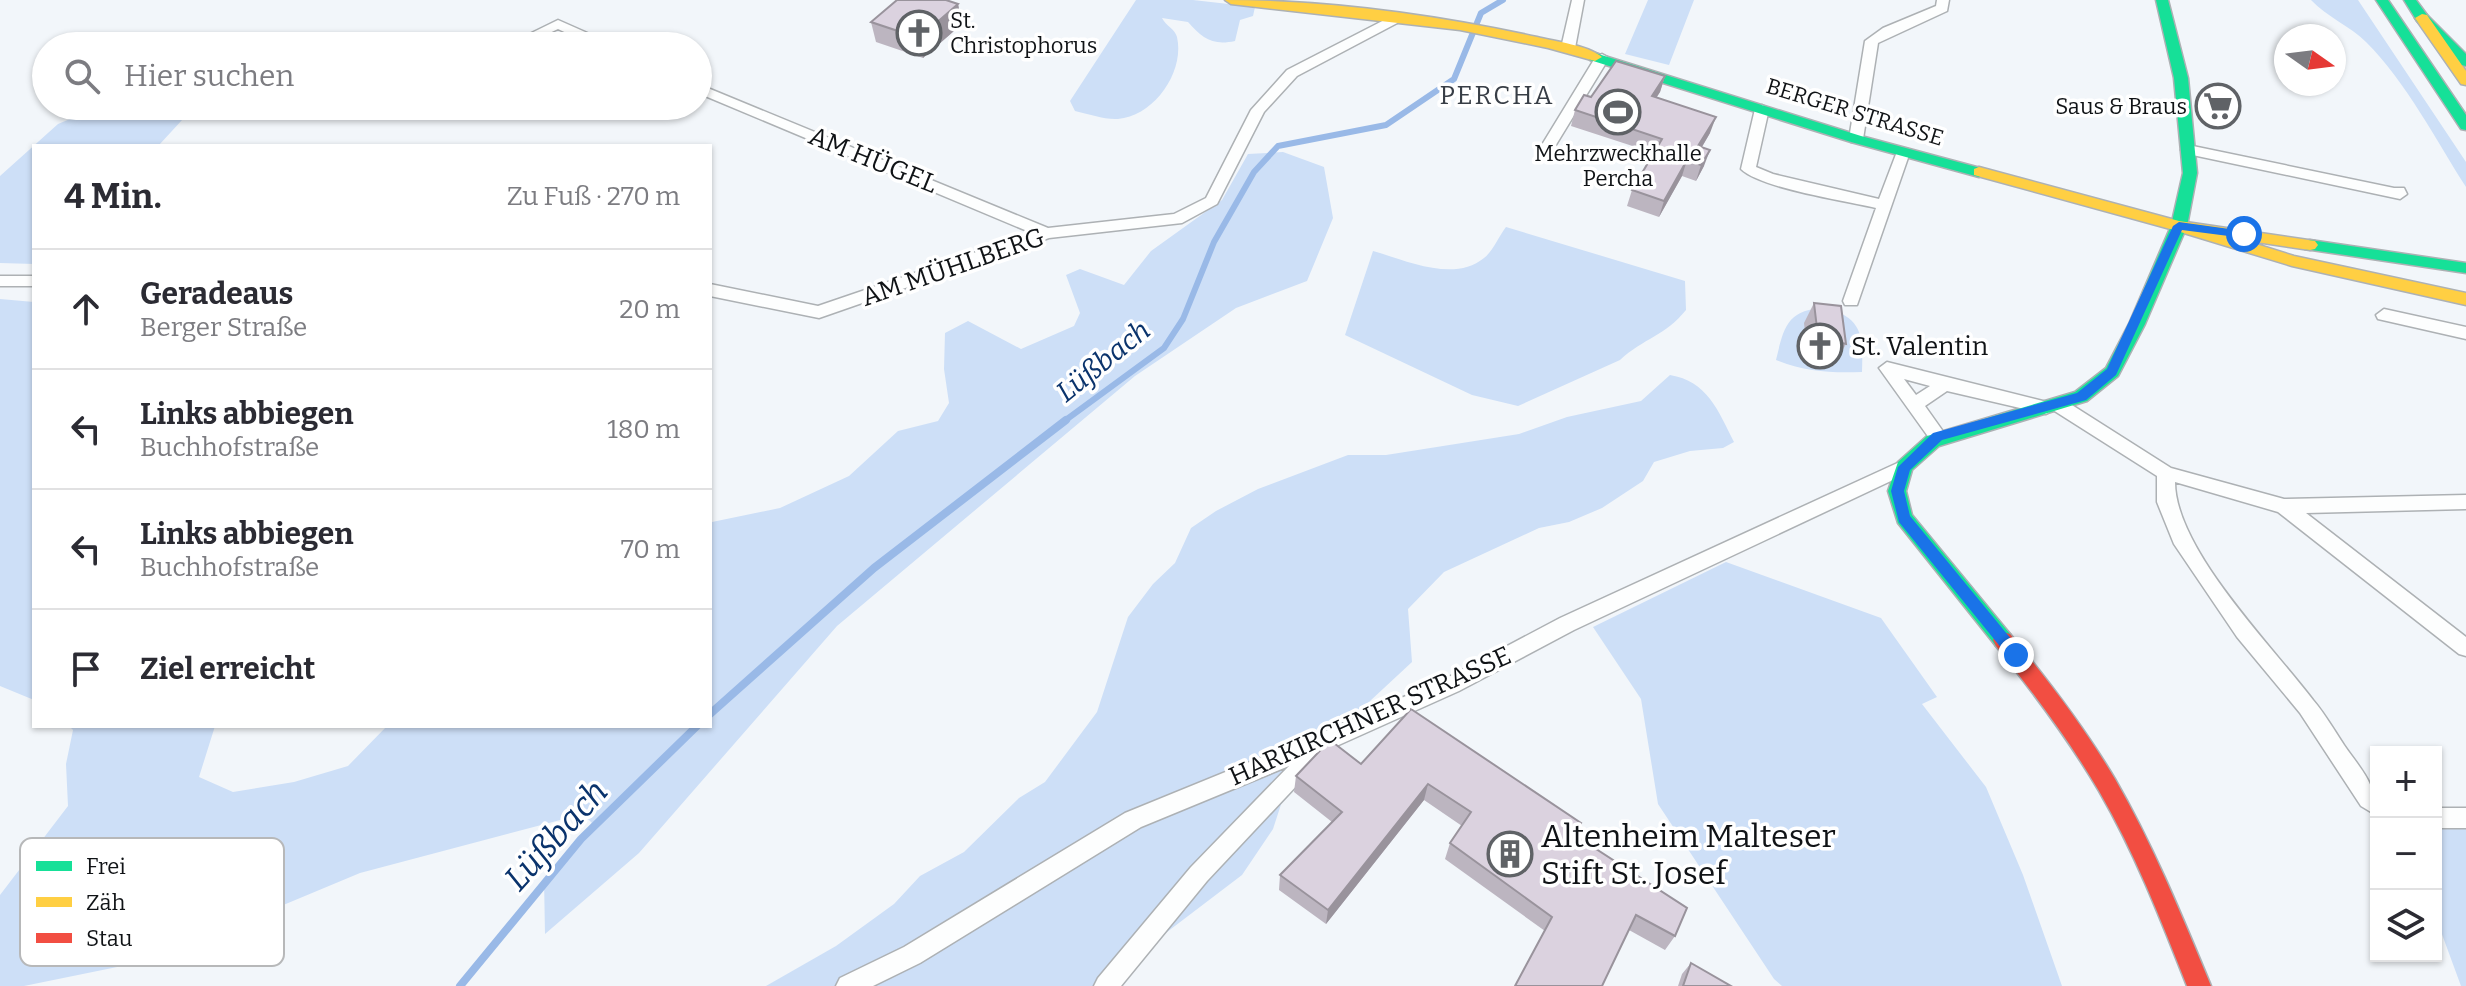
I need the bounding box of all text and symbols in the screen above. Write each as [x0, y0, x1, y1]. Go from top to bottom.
place label: St. Christophorus [950, 7, 1097, 59]
church icon: St. Christophorus [895, 9, 943, 57]
north arrow [2274, 24, 2346, 96]
search box [32, 32, 712, 120]
icon: search [60, 54, 104, 98]
text: Hier suchen [124, 58, 294, 94]
street label: BERGER STRASSE [1763, 72, 1947, 152]
district label: PERCHA [1440, 80, 1554, 111]
supermarket icon: Saus & Braus [2194, 82, 2242, 130]
sports icon: Mehrzweckhalle Percha [1594, 88, 1642, 136]
place label: Saus & Braus [2055, 93, 2187, 120]
street label: AM HÜGEL [804, 120, 942, 200]
place label: Mehrzweckhalle Percha [1534, 140, 1702, 192]
text: 4 Min. [64, 176, 162, 217]
text: Zu Fuß · 270 m [507, 181, 680, 212]
route start [2226, 216, 2262, 252]
street label: AM MÜHLBERG [857, 221, 1049, 313]
text: Geradeaus [140, 276, 293, 312]
icon: ahead [64, 287, 108, 331]
text: 20 m [619, 294, 680, 325]
text: Berger Straße [140, 312, 307, 343]
water label: Lüßbach [1050, 313, 1156, 409]
church icon: St. Valentin [1796, 322, 1844, 370]
place label: St. Valentin [1851, 331, 1989, 362]
text: Links abbiegen [140, 396, 353, 432]
icon: left [64, 407, 108, 451]
text: 180 m [607, 414, 680, 445]
text: Buchhofstraße [140, 432, 319, 463]
text: Links abbiegen [140, 516, 353, 552]
icon: left [64, 527, 108, 571]
text: 70 m [621, 534, 680, 565]
text: Buchhofstraße [140, 552, 319, 583]
route end [1998, 637, 2034, 673]
street label: HARKIRCHNER STRASSE [1224, 640, 1516, 792]
icon: arrive [64, 647, 108, 691]
text: Ziel erreicht [140, 651, 315, 687]
map controls [2370, 746, 2442, 962]
button: + [2370, 746, 2442, 818]
water label: Lüßbach [496, 771, 616, 899]
place label: Altenheim Malteser Stift St. Josef [1541, 817, 1836, 892]
button: − [2370, 818, 2442, 890]
building icon: Altenheim Malteser Stift St. Josef [1486, 830, 1534, 878]
legend [20, 838, 284, 966]
text: Frei [86, 853, 126, 880]
text: Zäh [86, 889, 126, 916]
button: layers [2370, 890, 2442, 962]
text: Stau [86, 925, 133, 952]

